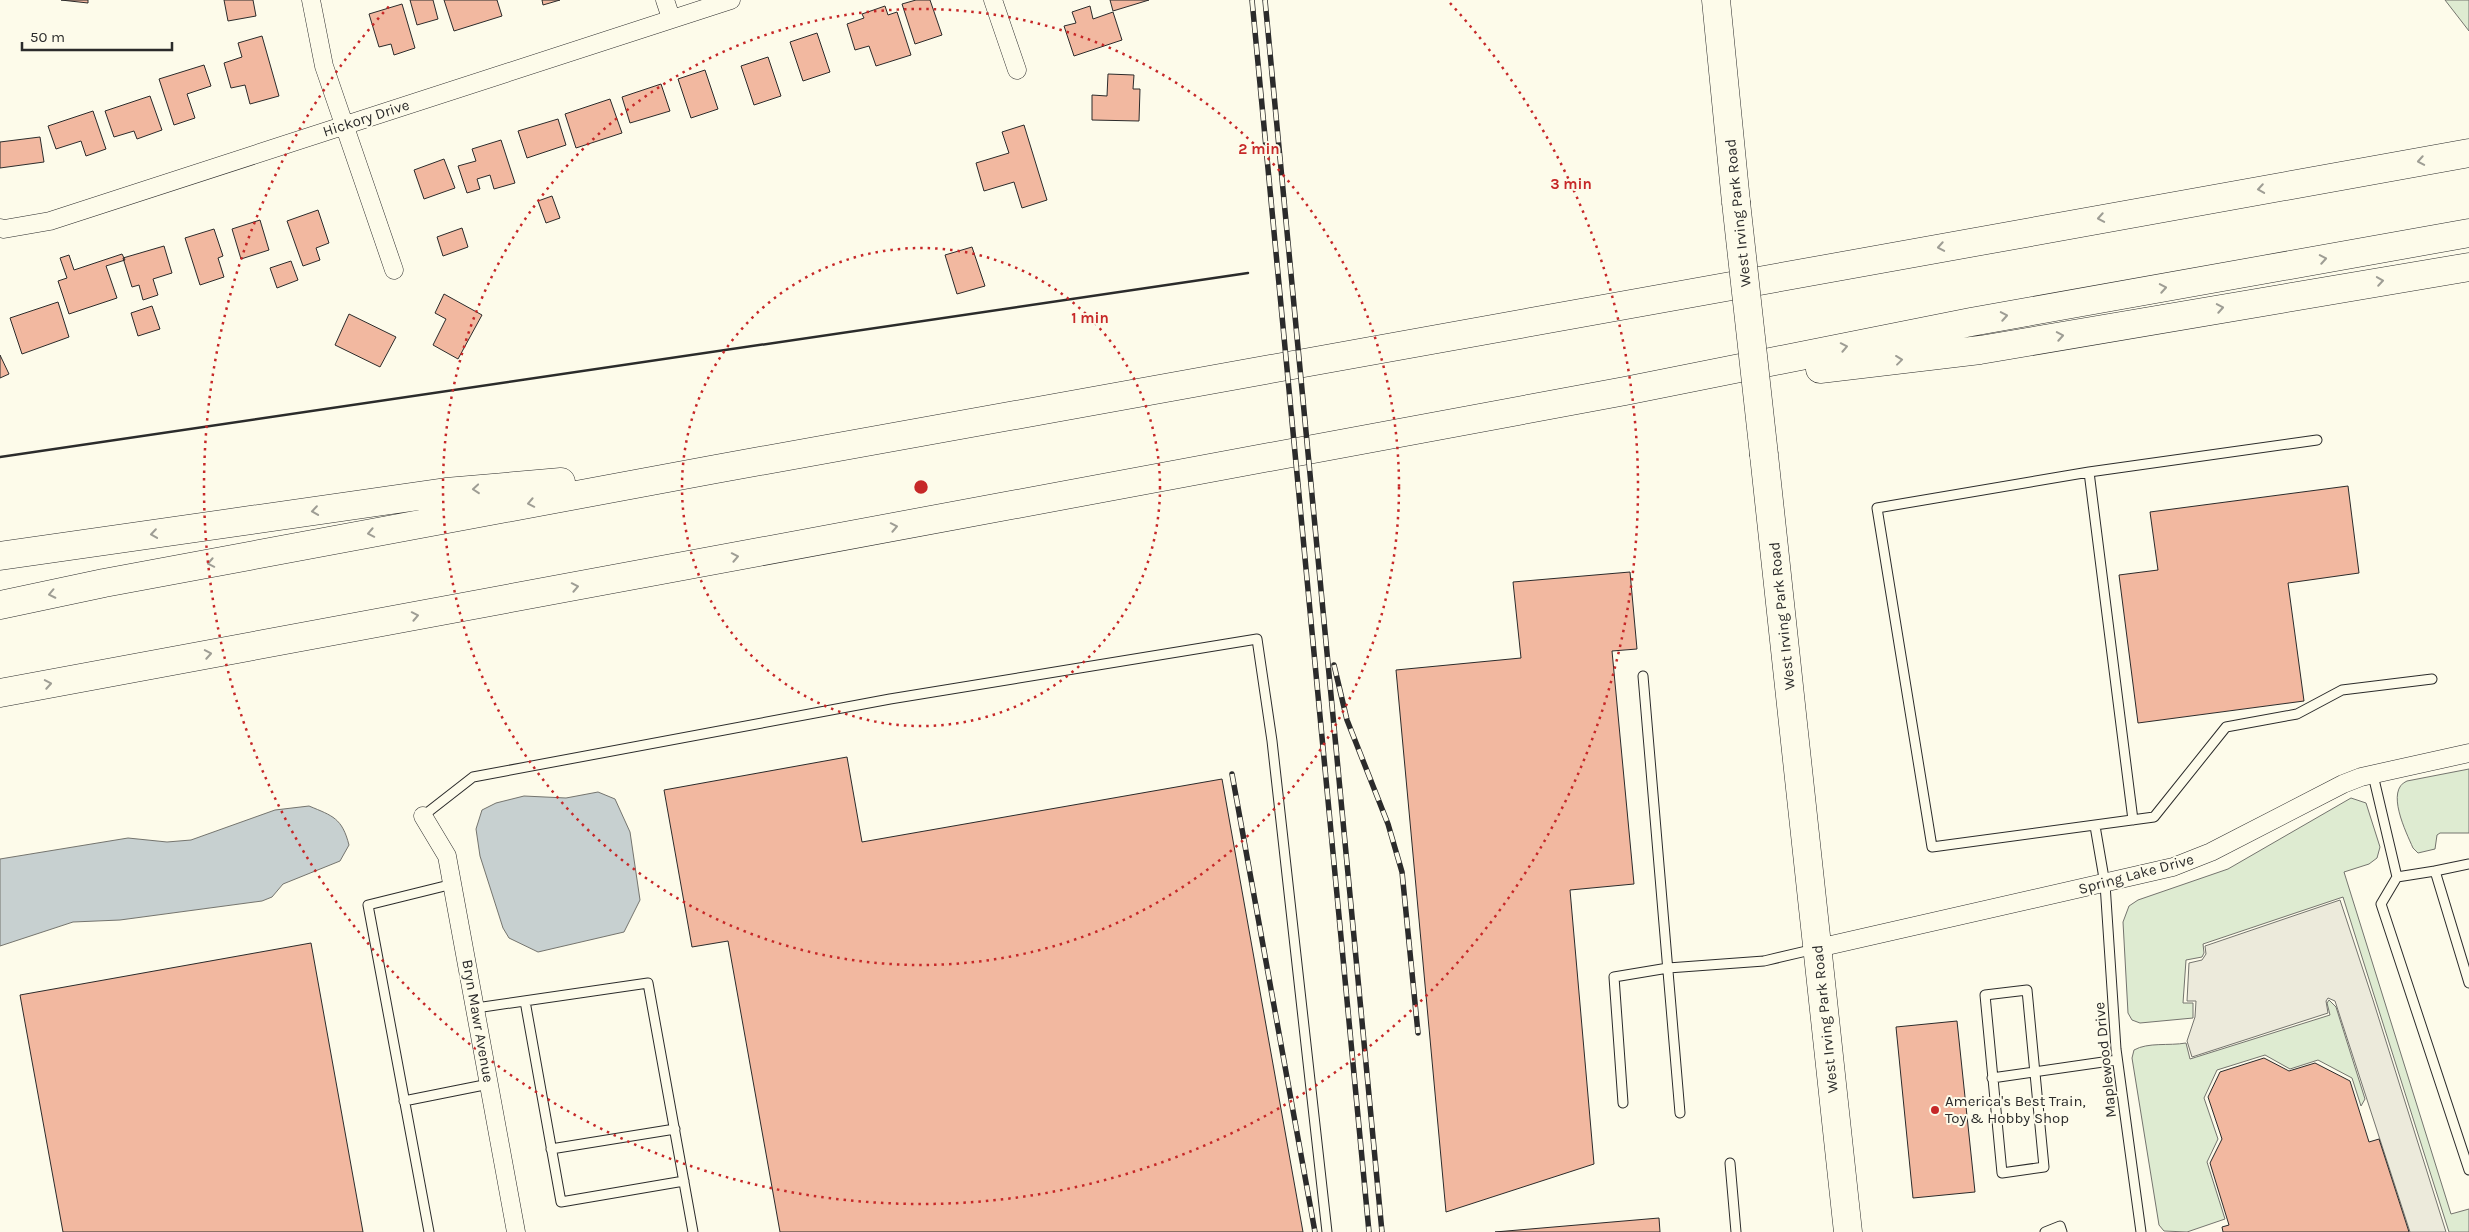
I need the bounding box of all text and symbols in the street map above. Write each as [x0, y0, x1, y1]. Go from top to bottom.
scale bar [22, 20, 172, 52]
text: 50 m [30, 28, 65, 46]
street label: Hickory Drive [320, 96, 412, 140]
street label: West Irving Park Road [1721, 138, 1755, 288]
text: 2 min [1238, 140, 1280, 158]
one-way arrow [2417, 156, 2425, 166]
text: 3 min [1550, 175, 1592, 193]
one-way arrow [2257, 184, 2265, 194]
one-way arrow [2097, 212, 2105, 222]
one-way arrow [1937, 241, 1945, 251]
one-way arrow [2319, 254, 2328, 265]
one-way arrow [2376, 277, 2384, 287]
one-way arrow [2159, 283, 2168, 293]
one-way arrow [2215, 304, 2224, 314]
text: 1 min [1071, 309, 1109, 327]
one-way arrow [1999, 312, 2008, 322]
one-way arrow [2055, 332, 2064, 342]
one-way arrow [1840, 343, 1848, 353]
one-way arrow [1895, 355, 1903, 366]
centre of rings [912, 478, 930, 496]
one-way arrow [472, 484, 480, 495]
one-way arrow [526, 498, 535, 508]
one-way arrow [311, 506, 319, 516]
one-way arrow [890, 523, 899, 533]
one-way arrow [367, 527, 375, 538]
one-way arrow [150, 528, 158, 539]
street label: West Irving Park Road [1765, 541, 1799, 691]
one-way arrow [730, 552, 739, 562]
one-way arrow [207, 557, 216, 567]
one-way arrow [570, 582, 579, 592]
one-way arrow [47, 588, 56, 599]
one-way arrow [411, 612, 419, 622]
one-way arrow [203, 650, 212, 660]
one-way arrow [44, 679, 52, 689]
street label: Spring Lake Drive [2076, 850, 2196, 898]
street label: West Irving Park Road [1808, 944, 1842, 1094]
street label: Bryn Mawr Avenue [458, 958, 498, 1084]
street label: Maplewood Drive [2090, 1001, 2120, 1119]
place label: America's Best Train, Toy & Hobby Shop [1945, 1092, 2086, 1127]
marker: America's Best Train, Toy & Hobby Shop [1929, 1104, 1941, 1116]

